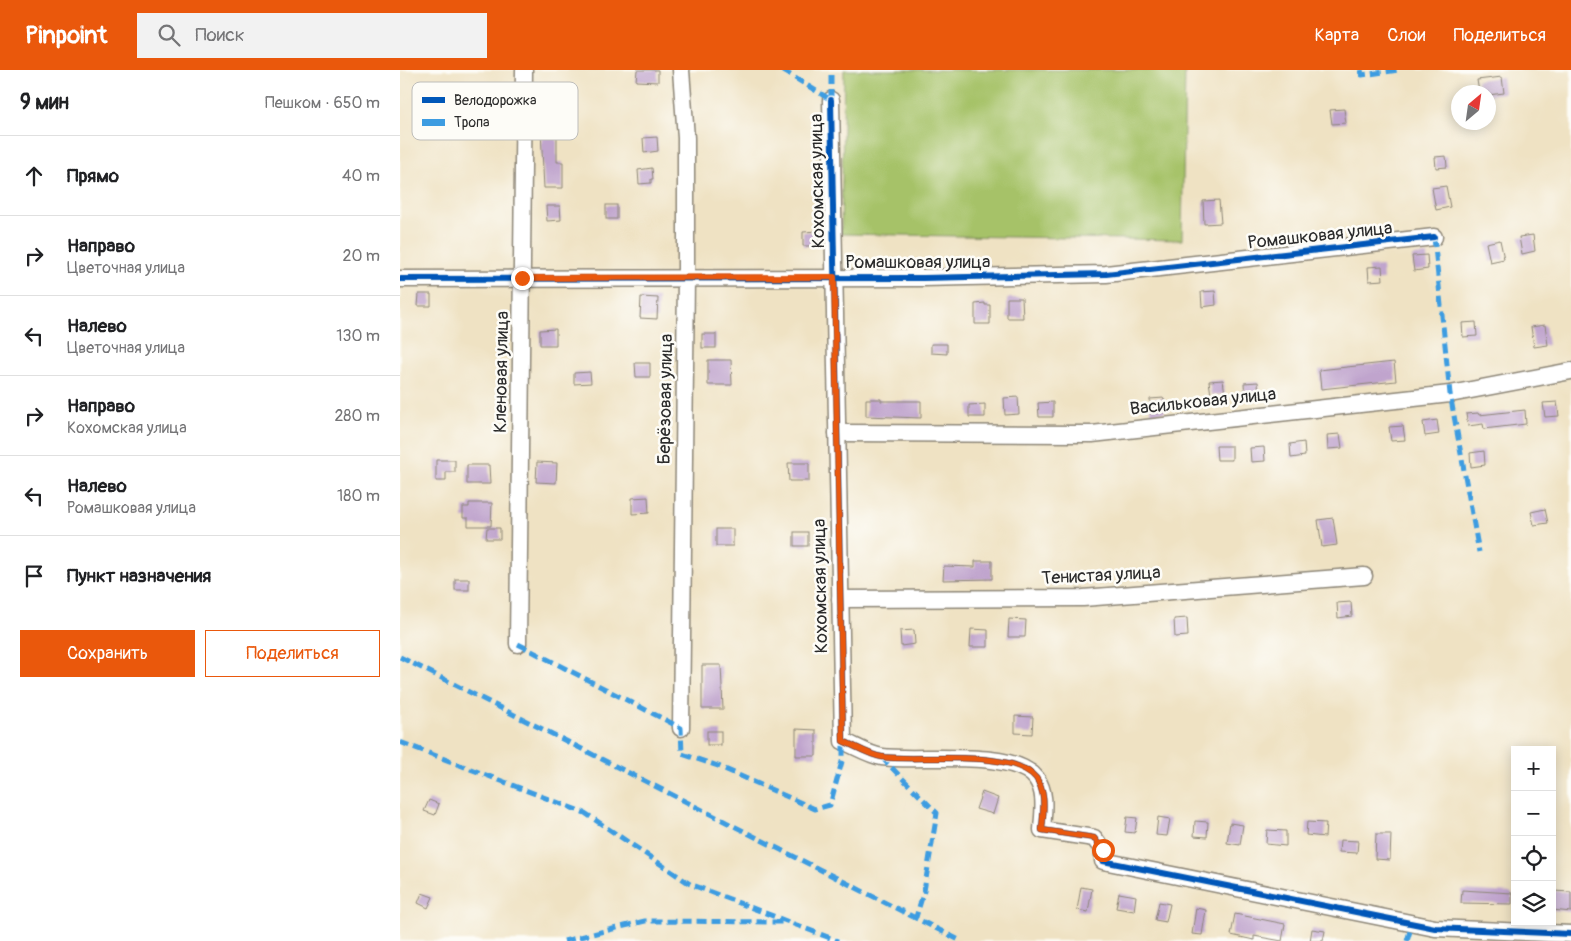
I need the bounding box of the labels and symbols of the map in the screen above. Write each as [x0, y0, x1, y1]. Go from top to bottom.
legend [412, 82, 578, 140]
north arrow [1451, 85, 1496, 130]
text: Велодорожка [454, 92, 536, 109]
text: Тропа [454, 114, 490, 131]
street label: Кохомская улица [805, 114, 830, 248]
street label: Ромашковая улица [1247, 216, 1393, 255]
street label: Ромашковая улица [846, 251, 990, 274]
route end [511, 267, 534, 290]
street label: Кленовая улица [489, 311, 514, 433]
street label: Берёзовая улица [653, 333, 678, 465]
street label: Васильковая улица [1129, 382, 1277, 421]
street label: Кохомская улица [808, 519, 833, 653]
street label: Тенистая улица [1041, 561, 1161, 590]
route start [1092, 839, 1115, 862]

